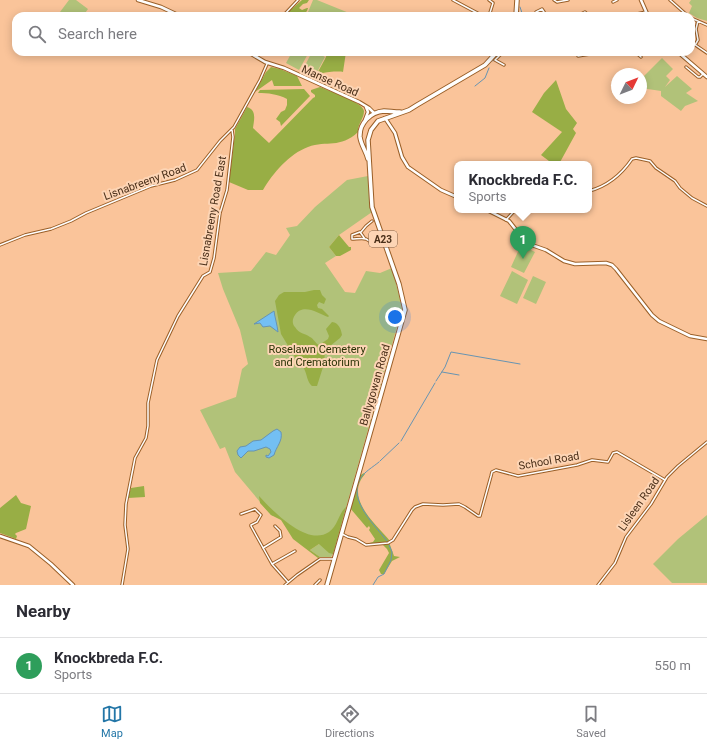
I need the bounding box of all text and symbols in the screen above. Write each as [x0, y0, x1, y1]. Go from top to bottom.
search box [12, 12, 695, 56]
icon: search [26, 23, 48, 45]
text: Search here [58, 25, 137, 43]
street label: Manse Road [299, 63, 361, 99]
north arrow [611, 68, 647, 104]
street label: Lisnabreeny Road East [197, 155, 229, 267]
street label: Lisnabreeny Road [102, 161, 188, 203]
popup [454, 161, 592, 213]
text: Knockbreda F.C. [468, 171, 578, 189]
text: Sports [468, 189, 507, 204]
pin: 1 [510, 226, 536, 259]
road number: A23 [369, 231, 397, 247]
your location [385, 307, 405, 327]
park label: Roselawn Cemetery and Crematorium [268, 343, 366, 369]
street label: Ballygowan Road [357, 343, 393, 427]
street label: School Road [518, 449, 580, 473]
street label: Lisleen Road [616, 475, 662, 533]
text: Nearby [16, 601, 71, 621]
text: Knockbreda F.C. [54, 649, 163, 667]
text: 1 [25, 658, 33, 673]
text: 550 m [654, 658, 691, 673]
text: Sports [54, 667, 92, 682]
tab: Map [101, 703, 123, 740]
tab: Directions [325, 703, 374, 740]
tab: Saved [576, 703, 606, 740]

